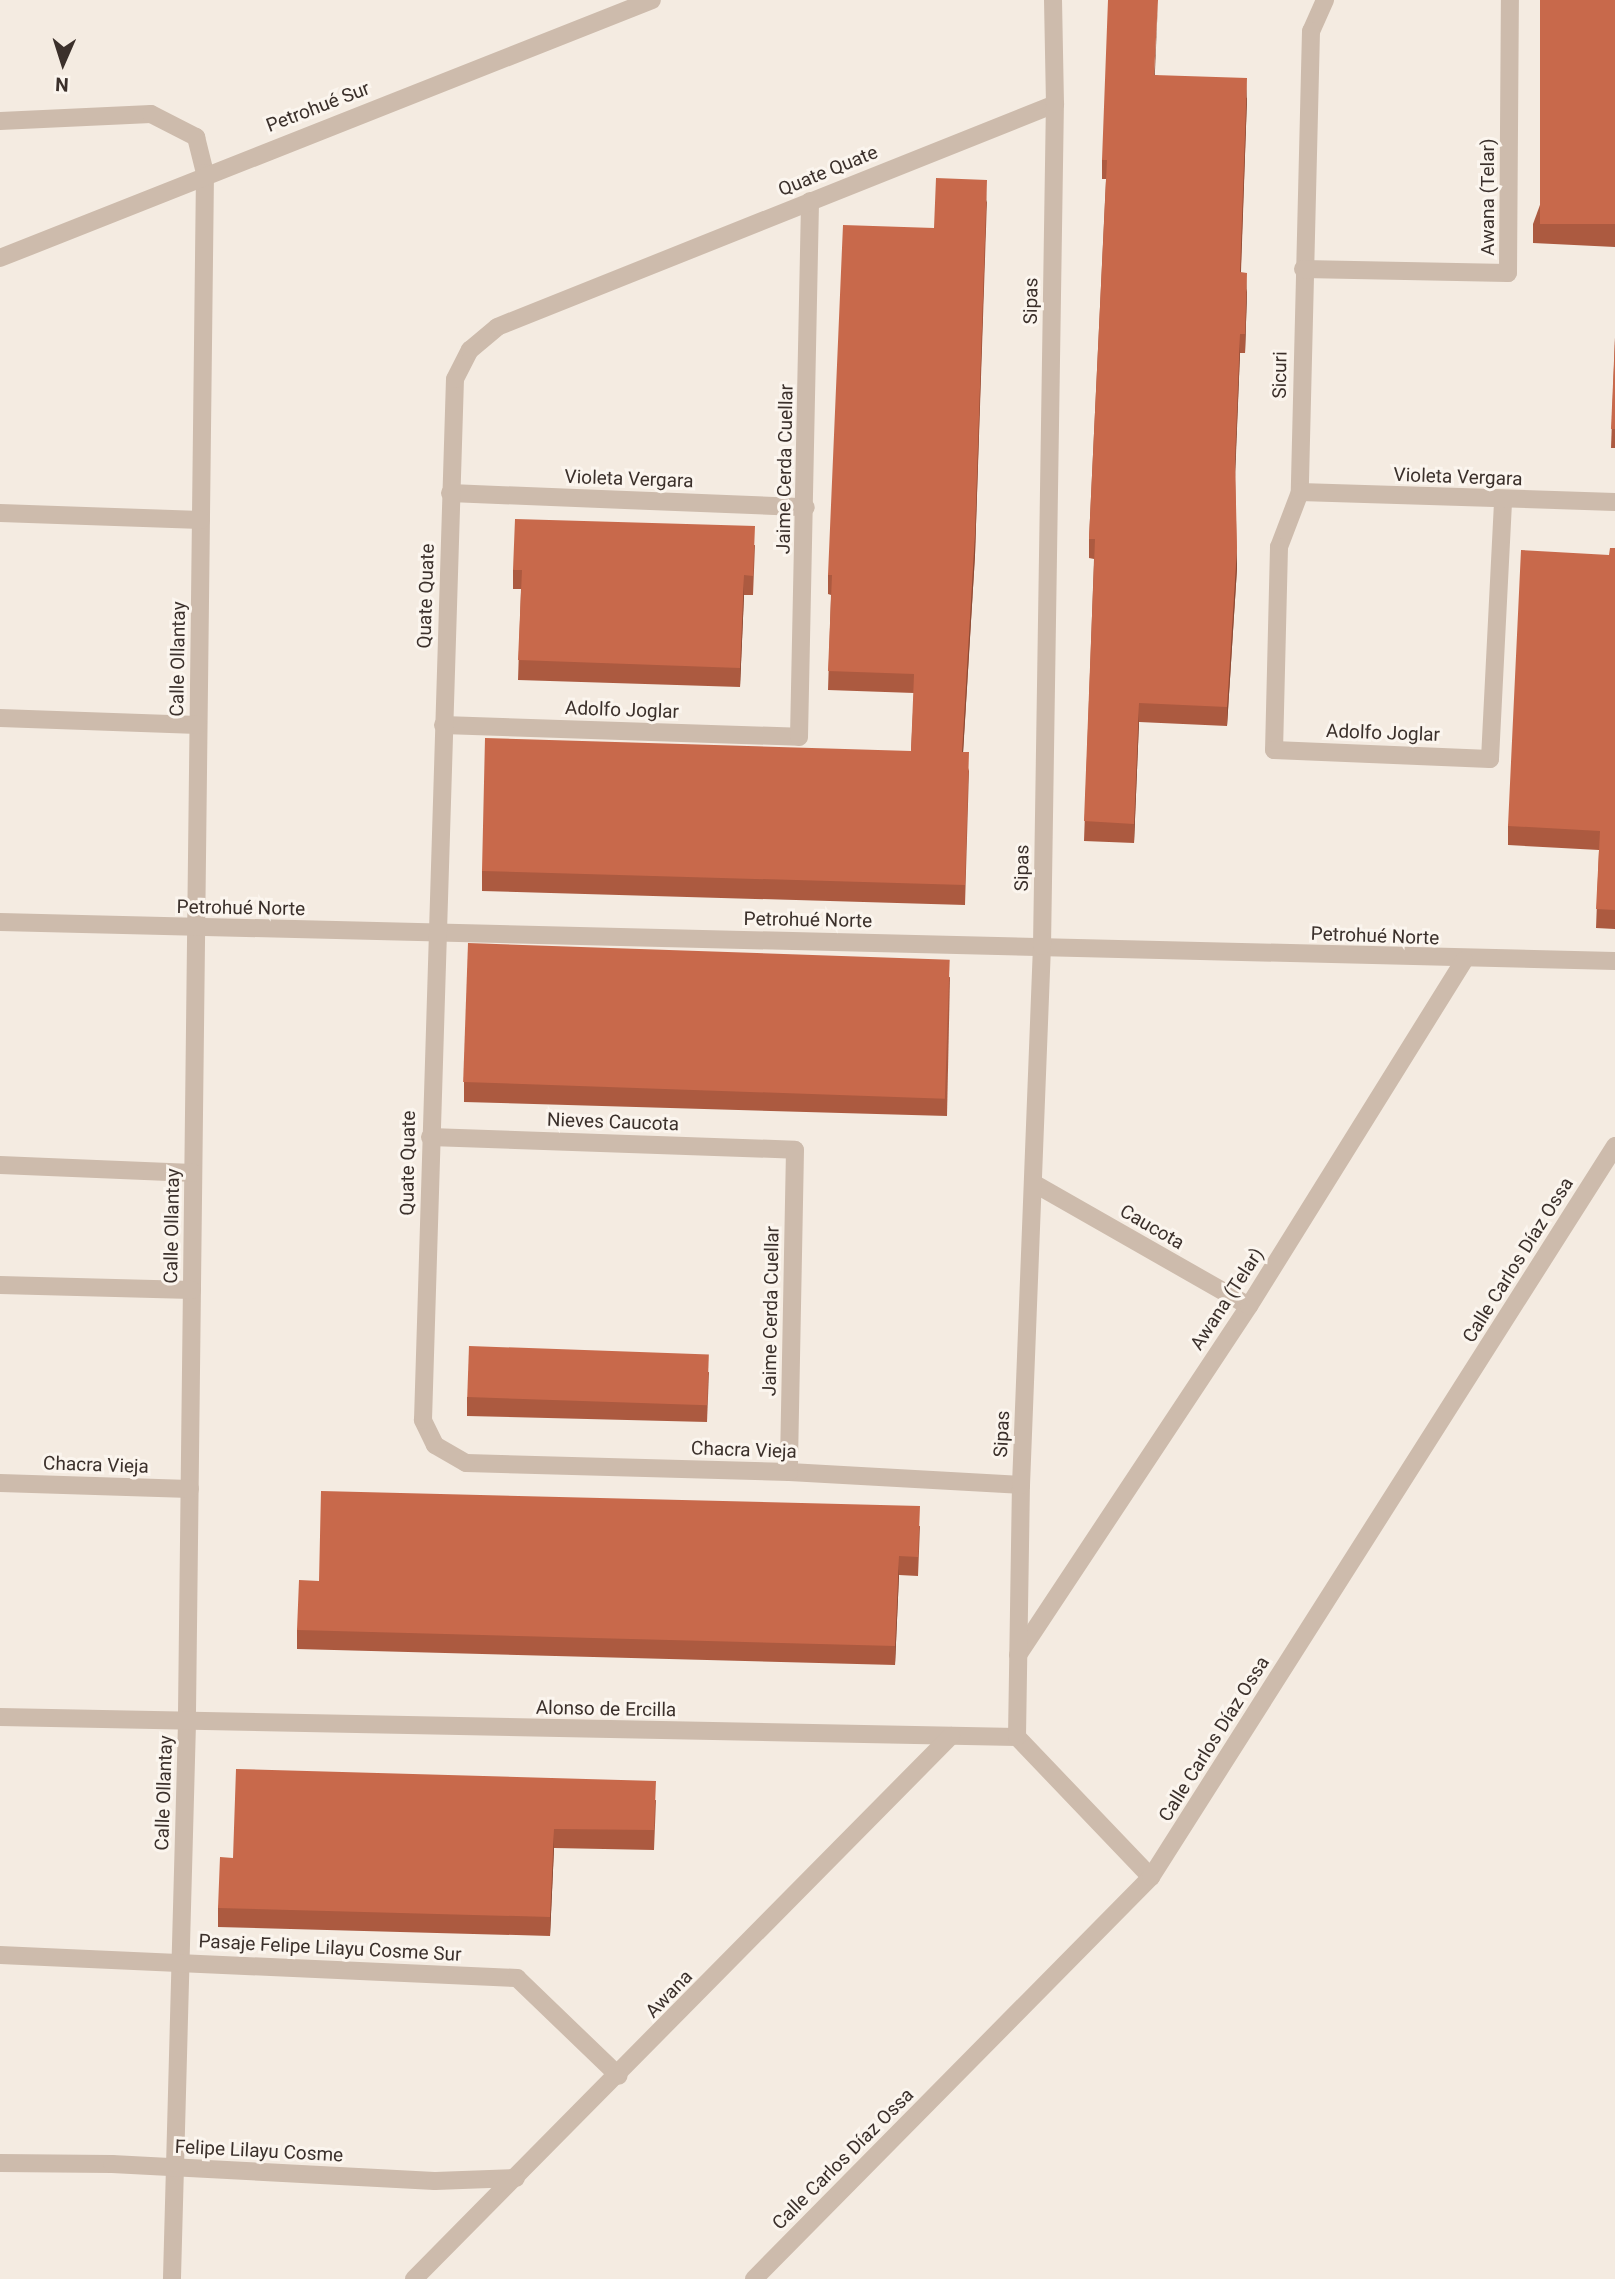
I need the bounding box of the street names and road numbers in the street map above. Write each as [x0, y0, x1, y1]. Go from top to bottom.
street label: Petrohué Sur [263, 77, 373, 137]
street label: Awana (Telar) [1477, 138, 1499, 256]
street label: Quate Quate [775, 141, 881, 201]
street label: Sipas [1019, 277, 1043, 325]
street label: Sicuri [1268, 351, 1292, 399]
street label: Jaime Cerda Cuellar [772, 384, 798, 554]
street label: Violeta Vergara [1393, 463, 1523, 491]
street label: Violeta Vergara [564, 465, 694, 493]
street label: Quate Quate [413, 543, 439, 649]
street label: Calle Ollantay [166, 601, 190, 717]
street label: Adolfo Joglar [565, 697, 679, 723]
street label: Adolfo Joglar [1326, 720, 1440, 746]
street label: Sipas [1010, 844, 1034, 892]
street label: Petrohué Norte [177, 895, 305, 921]
street label: Petrohué Norte [744, 907, 872, 933]
street label: Petrohué Norte [1310, 922, 1440, 950]
street label: Nieves Caucota [546, 1108, 680, 1136]
street label: Quate Quate [396, 1110, 420, 1216]
street label: Calle Ollantay [160, 1168, 184, 1284]
street label: Calle Carlos Díaz Ossa [1458, 1173, 1578, 1347]
street label: Caucota [1116, 1200, 1188, 1254]
street label: Jaime Cerda Cuellar [758, 1226, 784, 1396]
street label: Awana (Telar) [1186, 1244, 1268, 1354]
street label: Sipas [989, 1410, 1015, 1458]
street label: Chacra Vieja [691, 1437, 797, 1463]
street label: Chacra Vieja [43, 1452, 149, 1478]
street label: Calle Carlos Díaz Ossa [1154, 1652, 1274, 1826]
street label: Alonso de Ercilla [536, 1696, 676, 1722]
street label: Calle Ollantay [151, 1735, 177, 1851]
street label: Pasaje Felipe Lilayu Cosme Sur [198, 1930, 462, 1966]
street label: Awana [641, 1965, 697, 2023]
street label: Calle Carlos Díaz Ossa [768, 2084, 918, 2234]
street label: Felipe Lilayu Cosme [174, 2135, 344, 2167]

